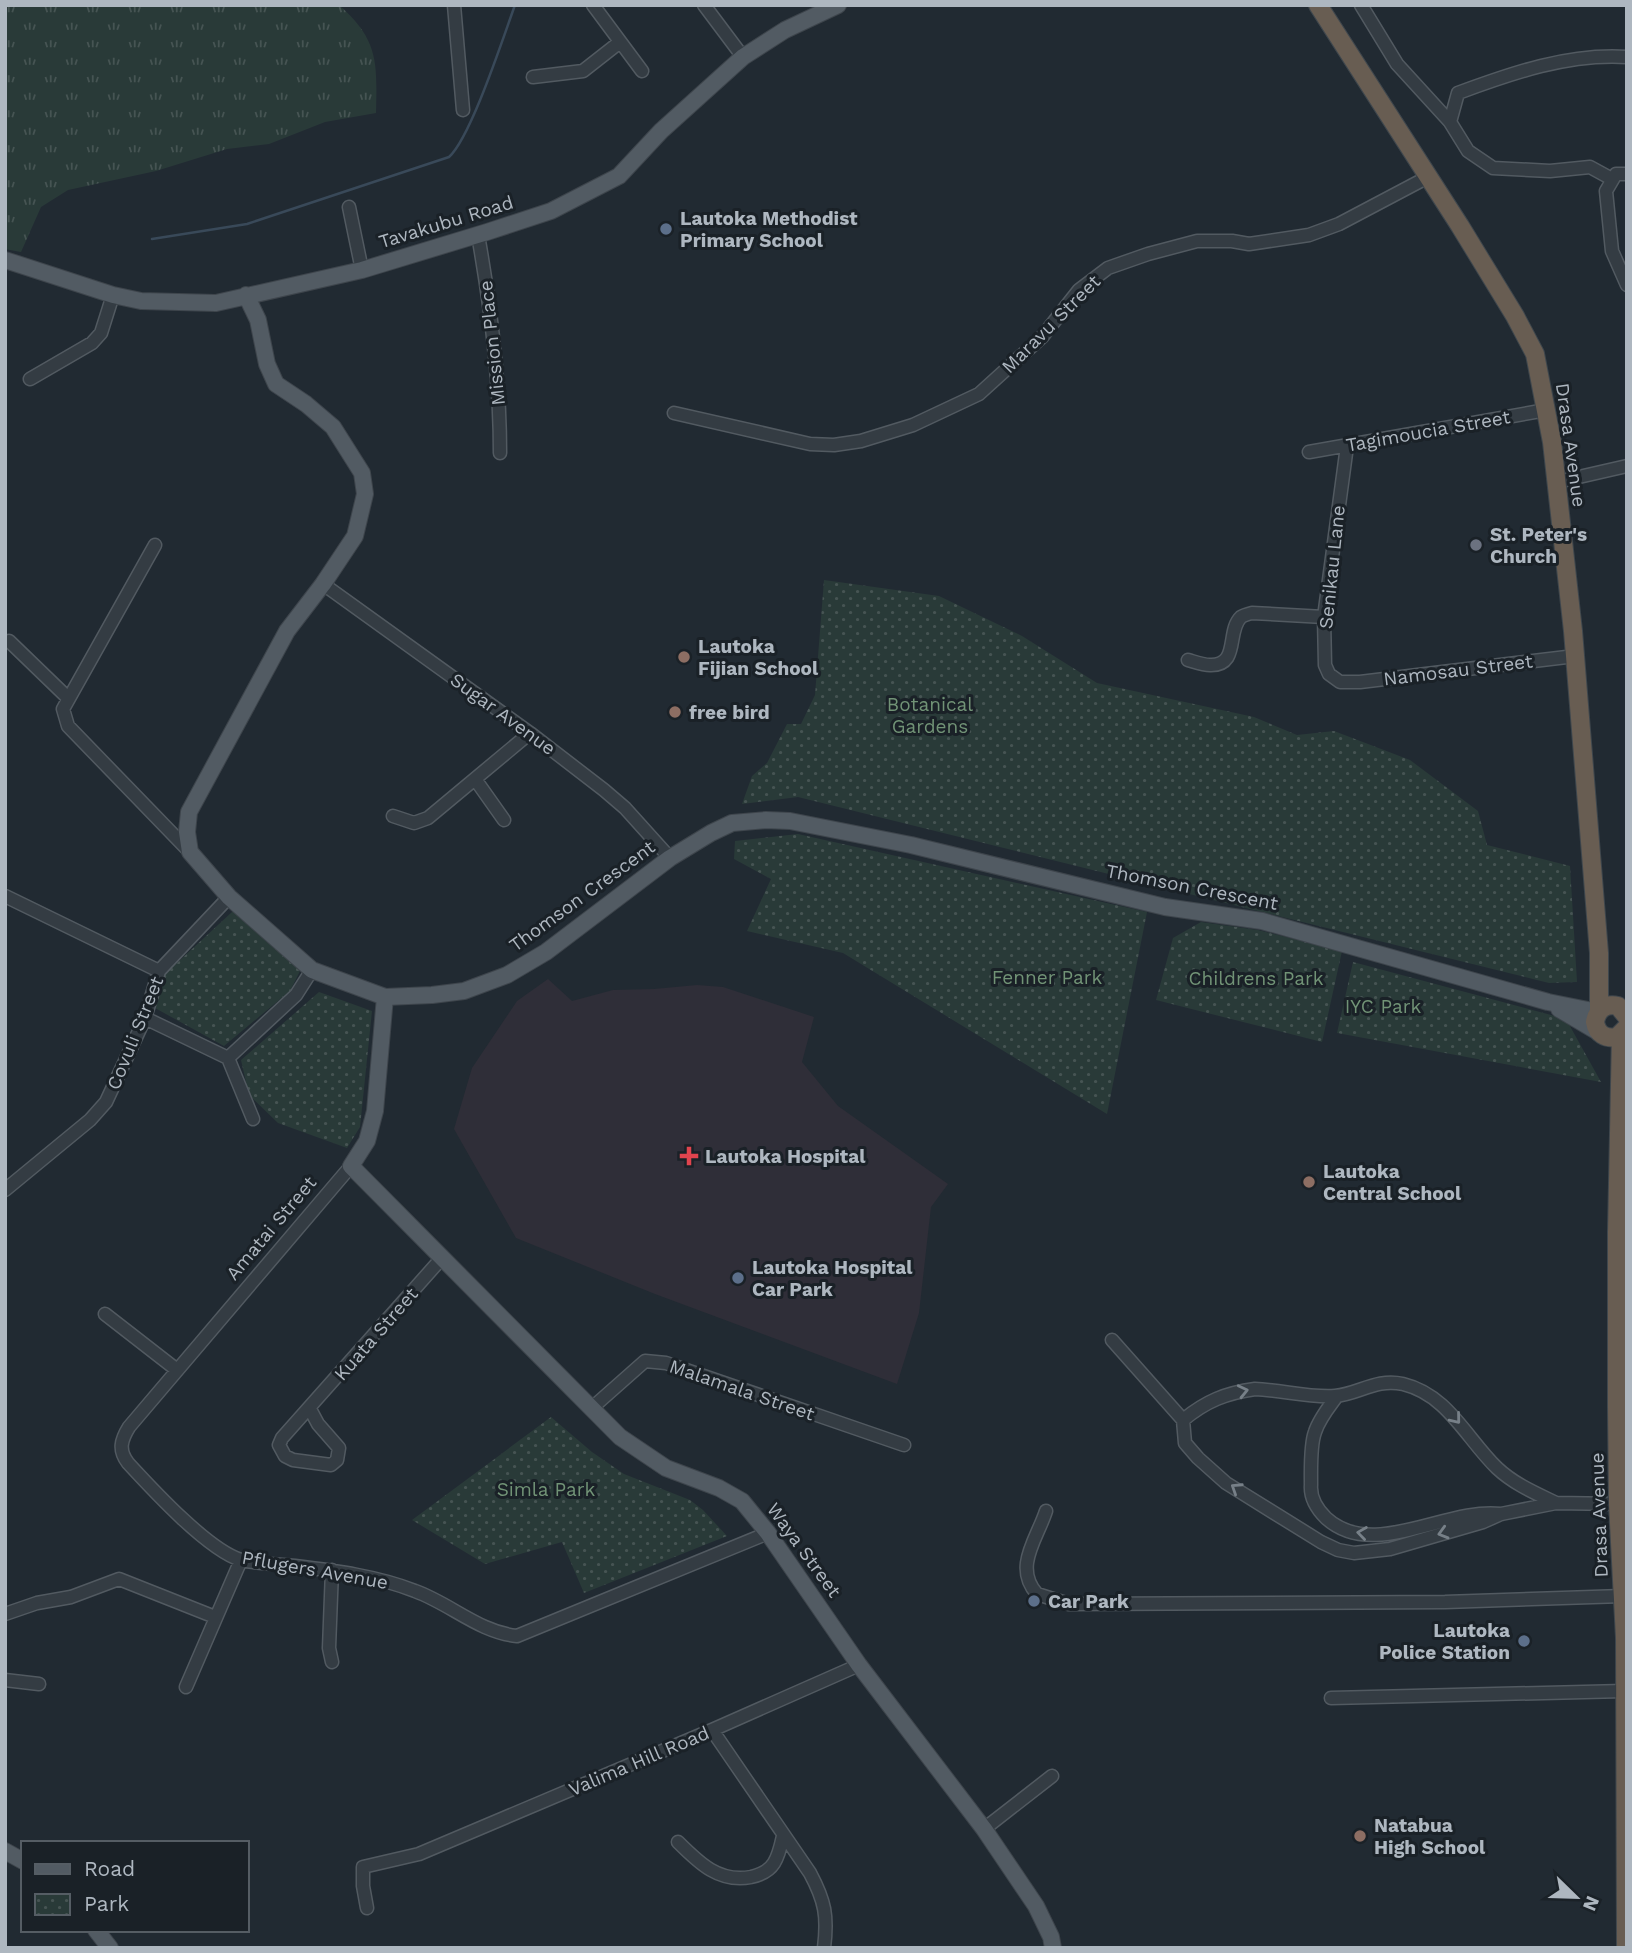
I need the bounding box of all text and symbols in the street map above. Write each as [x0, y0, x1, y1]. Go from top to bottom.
street label: Tavakubu Road [376, 191, 516, 253]
place label: Lautoka Methodist Primary School [680, 207, 858, 252]
marker: Lautoka Methodist Primary School [658, 221, 674, 237]
street label: Maravu Street [997, 270, 1105, 378]
street label: Mission Place [474, 279, 510, 407]
street label: Drasa Avenue [1551, 381, 1591, 509]
street label: Tagimoucia Street [1344, 405, 1512, 457]
street label: Senikau Lane [1314, 504, 1350, 630]
place label: St. Peter's Church [1490, 523, 1587, 568]
marker: St. Peter's Church [1468, 537, 1484, 553]
place label: Lautoka Fijian School [698, 635, 819, 680]
marker: Lautoka Fijian School [676, 649, 692, 665]
street label: Namosau Street [1382, 649, 1534, 691]
street label: Sugar Avenue [446, 668, 560, 760]
park label: Botanical Gardens [887, 693, 973, 738]
place label: free bird [689, 701, 770, 724]
marker: free bird [667, 704, 683, 720]
street label: Thomson Crescent [505, 835, 659, 957]
street label: Thomson Crescent [1104, 859, 1280, 915]
park label: Fenner Park [992, 966, 1103, 989]
park label: Childrens Park [1188, 967, 1324, 990]
street label: Covuli Street [102, 973, 168, 1093]
park label: IYC Park [1345, 995, 1421, 1018]
place label: Lautoka Hospital [705, 1145, 866, 1168]
marker: Lautoka Hospital [679, 1146, 699, 1166]
place label: Lautoka Central School [1323, 1160, 1462, 1205]
street label: Amatai Street [221, 1171, 321, 1285]
marker: Lautoka Central School [1301, 1174, 1317, 1190]
place label: Lautoka Hospital Car Park [752, 1256, 913, 1301]
marker: Lautoka Hospital Car Park [730, 1270, 746, 1286]
street label: Kuata Street [329, 1283, 423, 1385]
street label: Malamala Street [666, 1354, 818, 1426]
one-way arrow [1237, 1385, 1249, 1400]
one-way arrow [1448, 1411, 1460, 1424]
street label: Drasa Avenue [1585, 1452, 1613, 1578]
park label: Simla Park [497, 1478, 596, 1501]
one-way arrow [1230, 1484, 1243, 1497]
street label: Waya Street [762, 1498, 846, 1602]
one-way arrow [1438, 1525, 1450, 1540]
one-way arrow [1356, 1526, 1368, 1541]
street label: Pflugers Avenue [240, 1546, 390, 1594]
place label: Car Park [1048, 1590, 1129, 1613]
marker: Car Park [1026, 1593, 1042, 1609]
place label: Lautoka Police Station [1379, 1619, 1510, 1664]
marker: Lautoka Police Station [1516, 1633, 1532, 1649]
street label: Valima Hill Road [565, 1721, 713, 1801]
place label: Natabua High School [1374, 1814, 1486, 1859]
marker: Natabua High School [1352, 1828, 1368, 1844]
legend [21, 1841, 248, 1932]
text: Road [84, 1856, 135, 1881]
north arrow [1541, 1862, 1611, 1932]
text: Park [84, 1891, 129, 1916]
text: N [1578, 1892, 1605, 1914]

